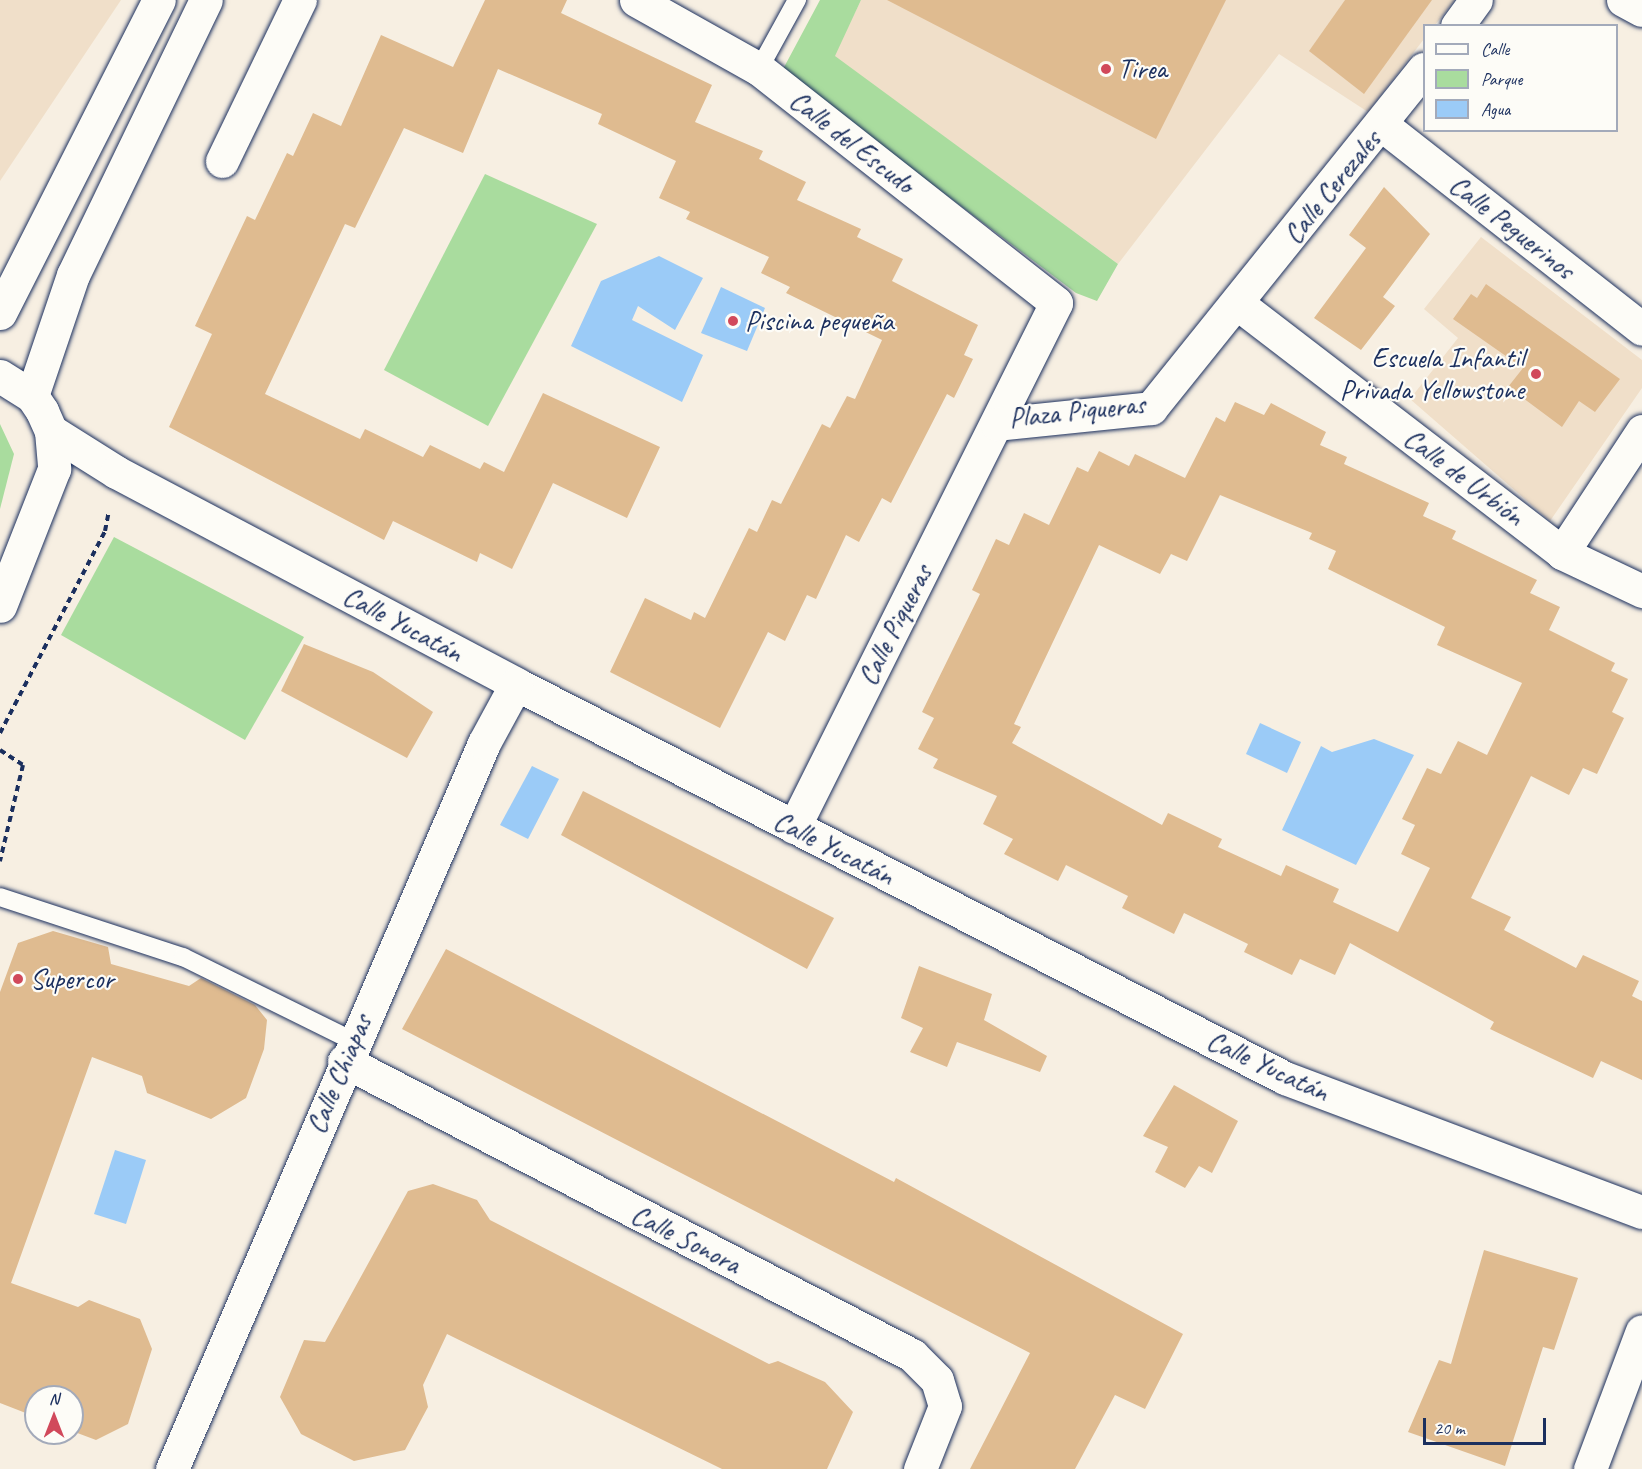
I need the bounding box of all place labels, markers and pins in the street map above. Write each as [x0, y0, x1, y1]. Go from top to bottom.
place label: Tirea [1118, 52, 1167, 86]
marker: Tirea [1099, 62, 1113, 76]
place label: Piscina pequeña [745, 304, 894, 338]
marker: Piscina pequeña [726, 314, 740, 328]
place label: Escuela Infantil Privada Yellowstone [1340, 341, 1524, 407]
marker: Escuela Infantil Privada Yellowstone [1529, 367, 1543, 381]
place label: Supercor [30, 962, 114, 996]
marker: Supercor [11, 972, 25, 986]

